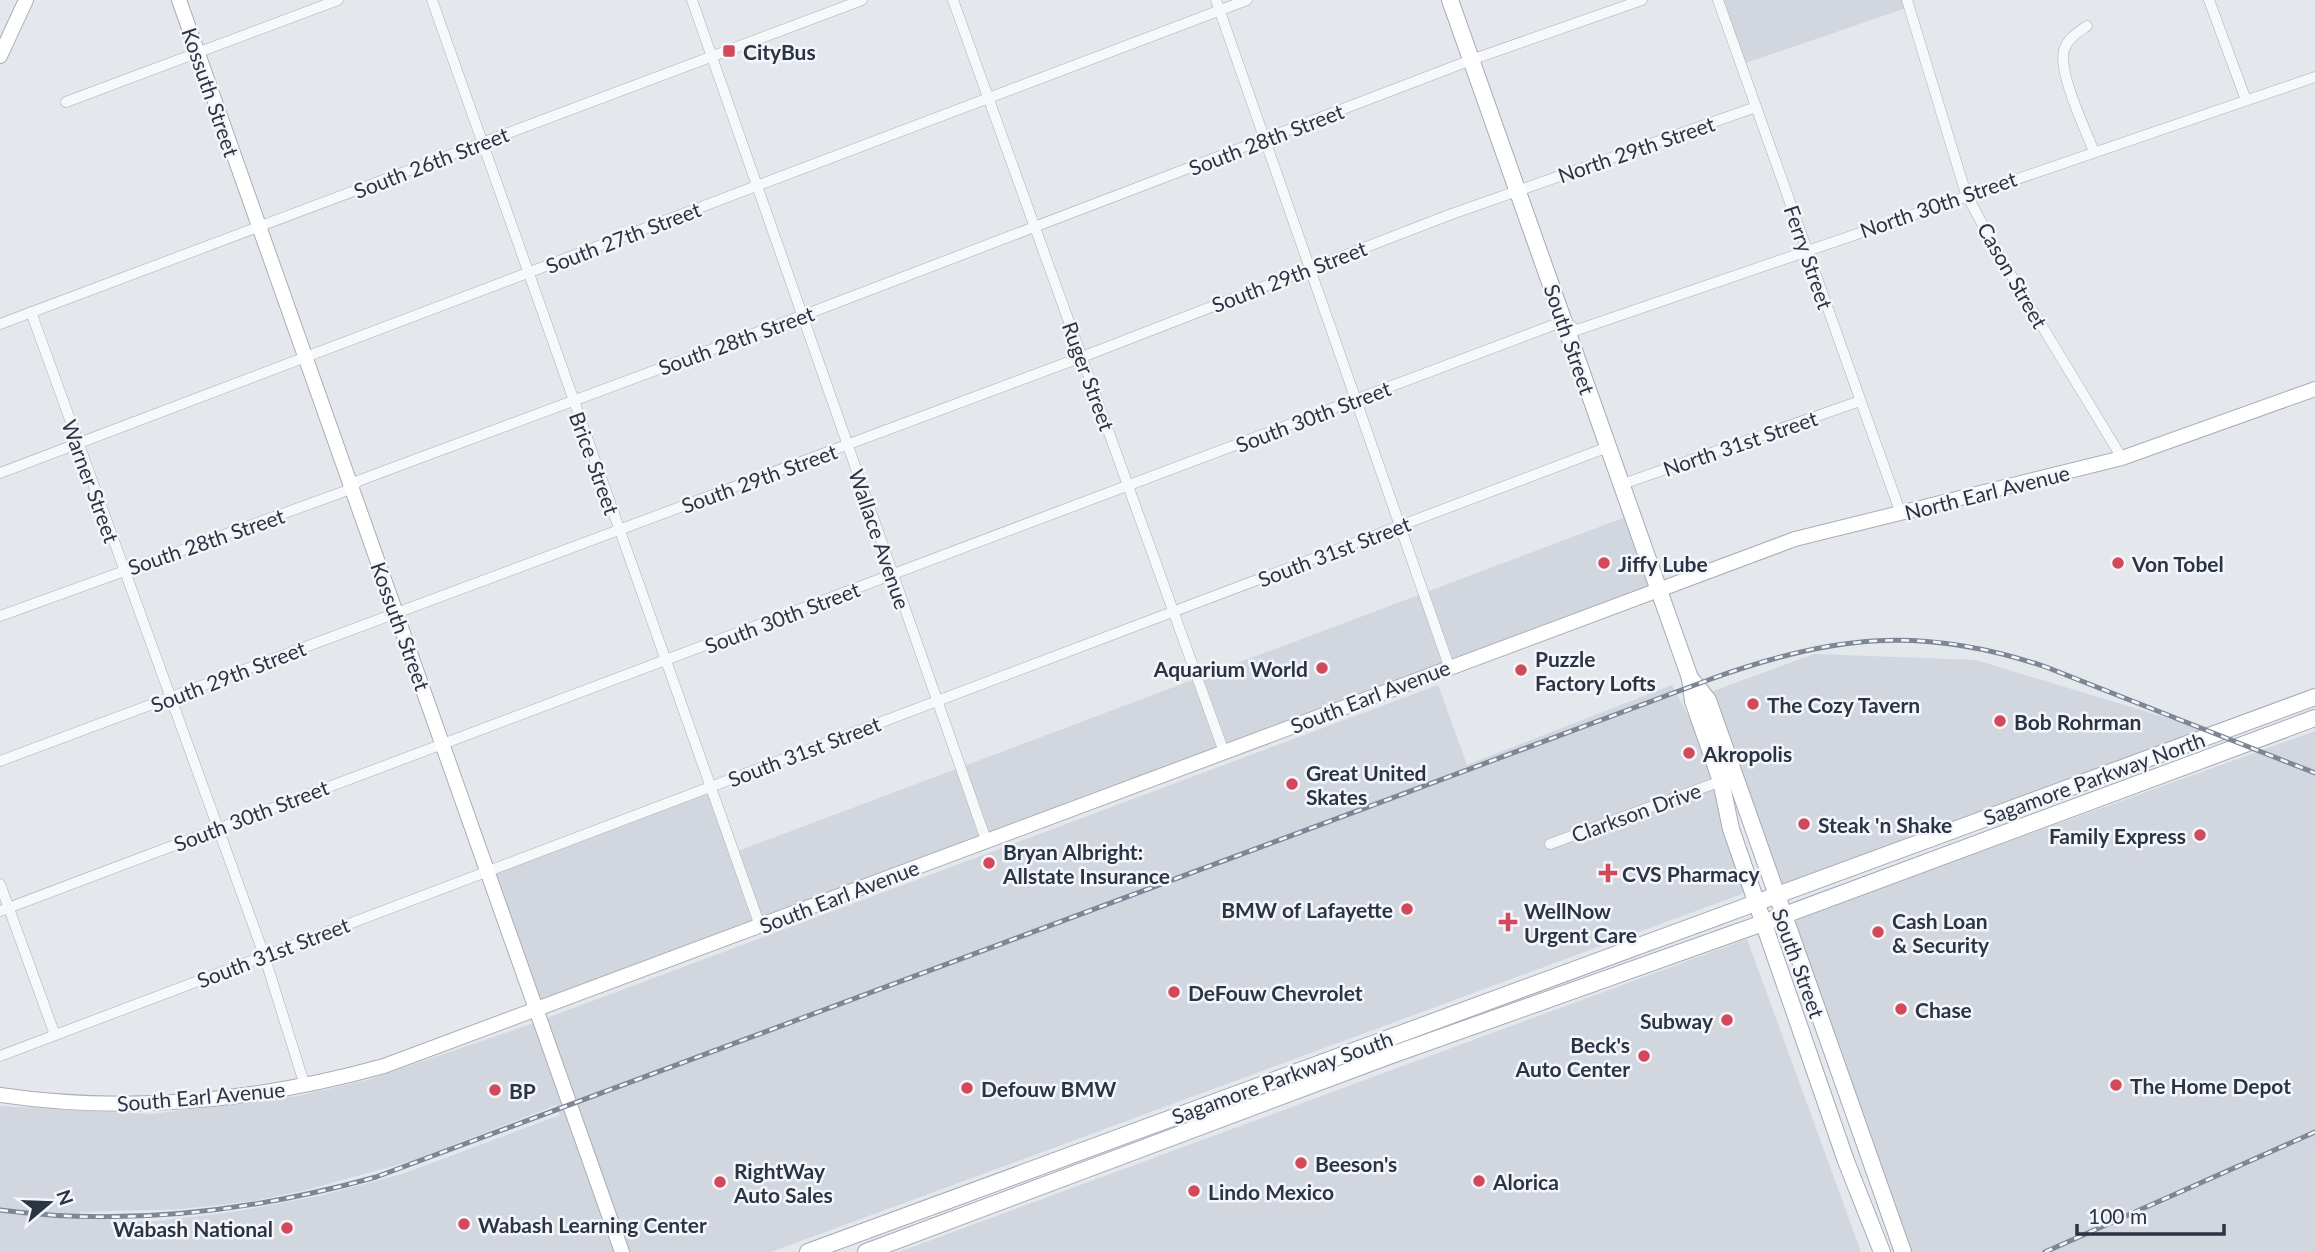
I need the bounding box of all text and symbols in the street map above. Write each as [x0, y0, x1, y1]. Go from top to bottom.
street label: Kossuth Street [177, 24, 245, 160]
place label: CityBus [743, 39, 816, 64]
marker: CityBus [721, 43, 737, 59]
street label: South 28th Street [1185, 98, 1347, 180]
street label: North 29th Street [1554, 110, 1718, 188]
street label: South 26th Street [350, 121, 512, 203]
street label: North 30th Street [1856, 165, 2020, 243]
street label: South 27th Street [542, 196, 704, 278]
street label: Ferry Street [1780, 202, 1839, 313]
street label: Cason Street [1973, 218, 2054, 333]
street label: South 29th Street [1208, 235, 1370, 317]
street label: South Street [1539, 281, 1601, 398]
street label: South 28th Street [655, 300, 818, 380]
street label: Ruger Street [1058, 318, 1120, 434]
street label: South 30th Street [1232, 375, 1394, 457]
street label: North 31st Street [1660, 405, 1821, 481]
street label: Brice Street [565, 408, 625, 518]
street label: Warner Street [57, 416, 125, 546]
street label: South 29th Street [678, 438, 841, 518]
street label: North Earl Avenue [1902, 459, 2072, 525]
street label: Wallace Avenue [844, 466, 916, 612]
street label: South 28th Street [124, 502, 288, 579]
street label: South 31st Street [1254, 510, 1414, 592]
place label: Jiffy Lube [1618, 551, 1708, 576]
place label: Von Tobel [2131, 551, 2224, 576]
marker: Jiffy Lube [1596, 555, 1612, 571]
marker: Von Tobel [2110, 555, 2126, 571]
street label: Kossuth Street [366, 558, 436, 694]
street label: South 30th Street [701, 576, 863, 658]
street label: South 29th Street [147, 635, 309, 717]
place label: Puzzle Factory Lofts [1535, 646, 1656, 695]
street label: South Earl Avenue [1287, 654, 1453, 738]
place label: Aquarium World [1153, 656, 1308, 681]
marker: Aquarium World [1314, 660, 1330, 676]
marker: Puzzle Factory Lofts [1513, 662, 1529, 678]
place label: The Cozy Tavern [1767, 692, 1920, 717]
marker: The Cozy Tavern [1745, 696, 1761, 712]
place label: Bob Rohrman [2014, 709, 2141, 734]
street label: South 31st Street [724, 710, 884, 792]
marker: Bob Rohrman [1992, 713, 2008, 729]
street label: Sagamore Parkway North [1980, 726, 2208, 830]
place label: Akropolis [1702, 741, 1792, 766]
marker: Akropolis [1681, 745, 1697, 761]
place label: Great United Skates [1306, 760, 1427, 809]
street label: South 30th Street [170, 774, 332, 856]
marker: Great United Skates [1284, 776, 1300, 792]
street label: Clarkson Drive [1568, 777, 1704, 847]
place label: Steak 'n Shake [1818, 812, 1952, 837]
marker: Steak 'n Shake [1796, 816, 1812, 832]
place label: Family Express [2049, 823, 2186, 848]
marker: Family Express [2192, 827, 2208, 843]
place label: Bryan Albright: Allstate Insurance [1002, 839, 1170, 888]
street label: South Earl Avenue [756, 854, 922, 938]
marker: Bryan Albright: Allstate Insurance [981, 855, 997, 871]
place label: CVS Pharmacy [1622, 861, 1760, 886]
marker: CVS Pharmacy [1600, 865, 1616, 881]
place label: BMW of Lafayette [1221, 897, 1393, 922]
place label: WellNow Urgent Care [1524, 898, 1637, 947]
marker: BMW of Lafayette [1399, 901, 1415, 917]
street label: South Street [1768, 905, 1831, 1022]
place label: Cash Loan & Security [1892, 908, 1990, 957]
street label: South 31st Street [193, 911, 353, 993]
marker: WellNow Urgent Care [1498, 912, 1518, 932]
marker: Cash Loan & Security [1870, 924, 1886, 940]
place label: DeFouw Chevrolet [1188, 980, 1363, 1005]
marker: DeFouw Chevrolet [1166, 984, 1182, 1000]
place label: Chase [1915, 997, 1972, 1022]
marker: Chase [1893, 1001, 1909, 1017]
place label: Subway [1640, 1008, 1714, 1033]
marker: Subway [1719, 1012, 1735, 1028]
street label: Sagamore Parkway South [1168, 1025, 1396, 1129]
place label: Beck's Auto Center [1515, 1032, 1630, 1081]
marker: Beck's Auto Center [1636, 1048, 1652, 1064]
place label: The Home Depot [2130, 1073, 2291, 1098]
street label: South Earl Avenue [116, 1076, 286, 1116]
place label: Defouw BMW [981, 1076, 1116, 1101]
marker: The Home Depot [2108, 1077, 2124, 1093]
place label: BP [509, 1078, 536, 1103]
marker: Defouw BMW [959, 1080, 975, 1096]
marker: BP [487, 1082, 503, 1098]
place label: Beeson's [1315, 1151, 1397, 1176]
marker: Beeson's [1293, 1155, 1309, 1171]
place label: RightWay Auto Sales [733, 1158, 833, 1207]
north arrow [14, 1168, 84, 1238]
place label: Alorica [1492, 1169, 1559, 1194]
marker: Alorica [1471, 1173, 1487, 1189]
marker: RightWay Auto Sales [712, 1174, 728, 1190]
place label: Lindo Mexico [1208, 1179, 1334, 1204]
marker: Lindo Mexico [1186, 1183, 1202, 1199]
text: N [52, 1187, 79, 1208]
scale bar [2077, 1192, 2224, 1236]
text: 100 m [2088, 1203, 2147, 1228]
place label: Wabash Learning Center [478, 1212, 707, 1237]
place label: Wabash National [113, 1216, 273, 1241]
marker: Wabash Learning Center [456, 1216, 472, 1232]
marker: Wabash National [279, 1220, 295, 1236]

